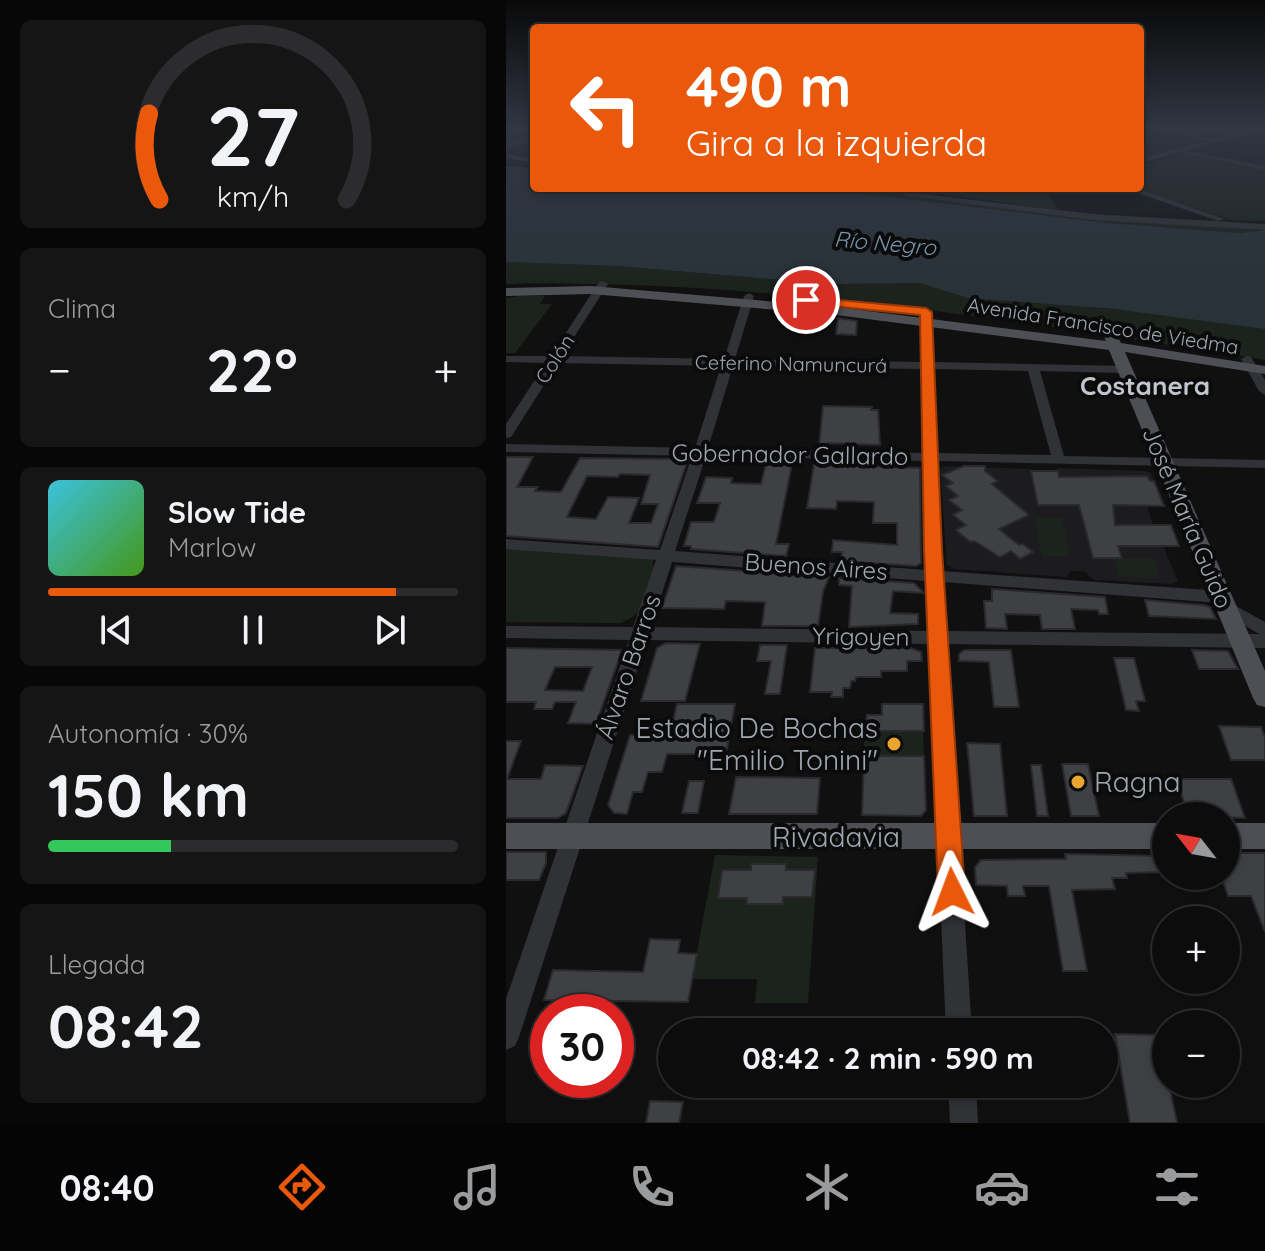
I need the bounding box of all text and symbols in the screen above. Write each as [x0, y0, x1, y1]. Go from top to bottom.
text: 490 m [686, 51, 851, 121]
icon: left [554, 56, 658, 160]
text: 27 [206, 83, 300, 187]
text: Gira a la izquierda [686, 120, 987, 165]
text: km/h [217, 178, 289, 214]
water label: Río Negro [833, 225, 939, 262]
pin [772, 266, 840, 334]
icon: arrive [784, 278, 828, 322]
text: Clima [48, 292, 116, 325]
street label: Avenida Francisco de Viedma [966, 292, 1240, 359]
street label: Colón [530, 330, 580, 388]
text: 22° [206, 332, 298, 407]
text: − [48, 342, 71, 397]
text: + [433, 342, 458, 397]
street label: Ceferino Namuncurá [695, 349, 887, 378]
district label: Costanera [1080, 369, 1210, 402]
street label: José María Guido [1136, 422, 1240, 613]
street label: Gobernador Gallardo [671, 437, 909, 471]
text: Slow Tide [168, 493, 306, 531]
text: Marlow [168, 531, 256, 564]
street label: Buenos Aires [744, 546, 889, 586]
street label: Álvaro Barros [589, 590, 667, 743]
icon: previous [94, 608, 138, 652]
icon: pause [231, 608, 275, 652]
icon: next [368, 608, 412, 652]
street label: Yrigoyen [812, 620, 910, 652]
place label: Estadio De Bochas "Emilio Tonini" [636, 710, 878, 777]
text: Autonomía · 30% [48, 717, 248, 750]
marker: Estadio De Bochas "Emilio Tonini" [885, 735, 903, 753]
text: 150 km [48, 757, 249, 832]
place label: Ragna [1094, 764, 1180, 799]
marker: Ragna [1069, 773, 1087, 791]
north arrow [1152, 802, 1240, 890]
map controls [1152, 802, 1240, 1098]
street label: Rivadavia [772, 819, 900, 854]
position arrow [910, 850, 994, 934]
button: + [1152, 906, 1240, 994]
text: Llegada [48, 948, 145, 981]
text: 08:42 [48, 988, 204, 1063]
speed limit sign: 30 [530, 994, 634, 1098]
button: − [1152, 1010, 1240, 1098]
text: 08:42 · 2 min · 590 m [742, 1039, 1034, 1077]
icon: directions [274, 1159, 330, 1215]
icon: music [449, 1159, 505, 1215]
icon: phone [624, 1159, 680, 1215]
icon: climate [799, 1159, 855, 1215]
icon: car [974, 1159, 1030, 1215]
icon: filters [1149, 1159, 1205, 1215]
text: 08:40 [60, 1165, 155, 1210]

